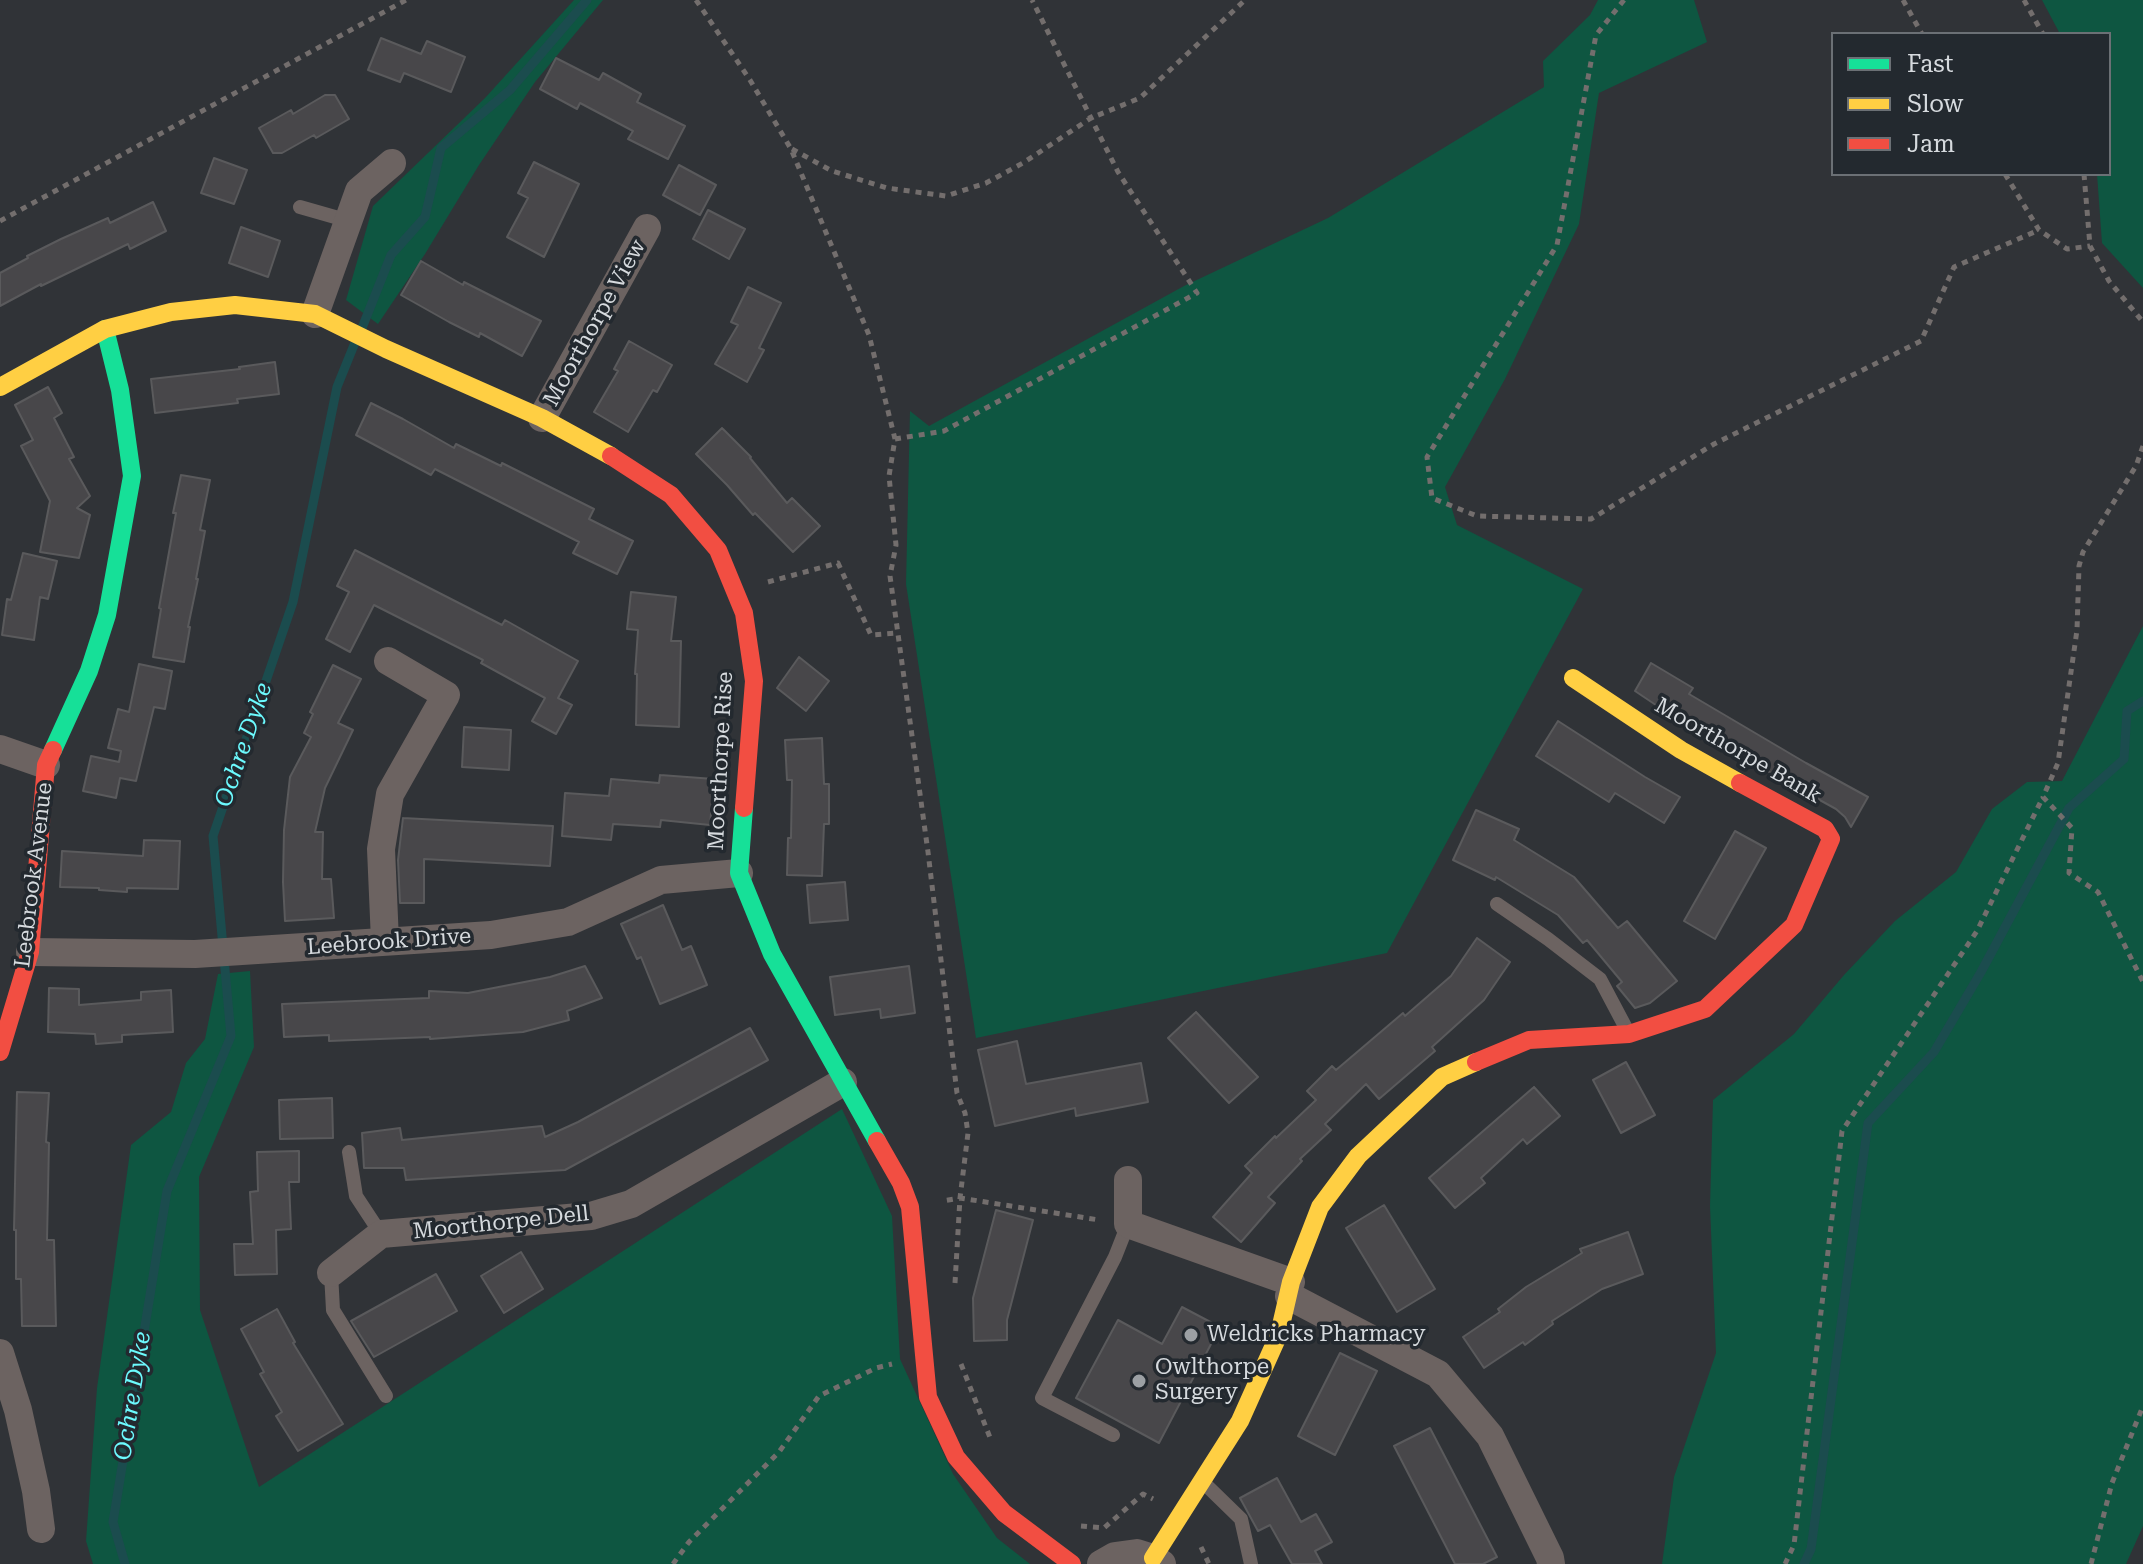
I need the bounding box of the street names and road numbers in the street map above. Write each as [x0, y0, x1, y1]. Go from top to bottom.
street label: Moorthorpe View [538, 235, 652, 411]
street label: Moorthorpe Rise [703, 671, 739, 851]
street label: Moorthorpe Bank [1650, 692, 1826, 810]
street label: Leebrook Avenue [10, 781, 58, 969]
street label: Leebrook Drive [306, 923, 472, 961]
street label: Moorthorpe Dell [412, 1201, 590, 1245]

